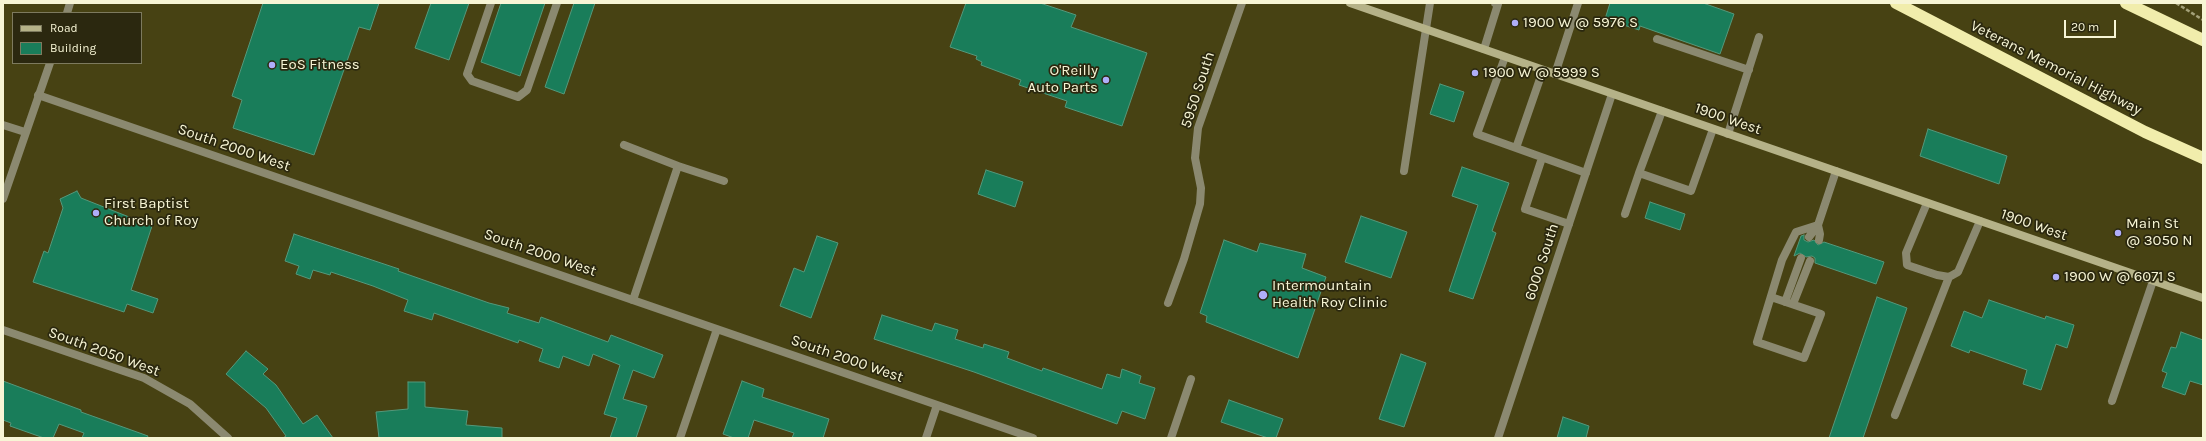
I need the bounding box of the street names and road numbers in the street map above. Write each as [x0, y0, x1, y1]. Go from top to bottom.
street label: Veterans Memorial Highway [1967, 17, 2145, 119]
street label: 5950 South [1177, 50, 1219, 130]
street label: 1900 West [1692, 99, 1764, 139]
street label: South 2000 West [175, 120, 293, 176]
street label: 1900 West [1998, 205, 2070, 245]
street label: 6000 South [1521, 221, 1563, 303]
street label: South 2000 West [481, 225, 599, 281]
street label: South 2050 West [46, 323, 162, 381]
street label: South 2000 West [788, 331, 906, 387]

